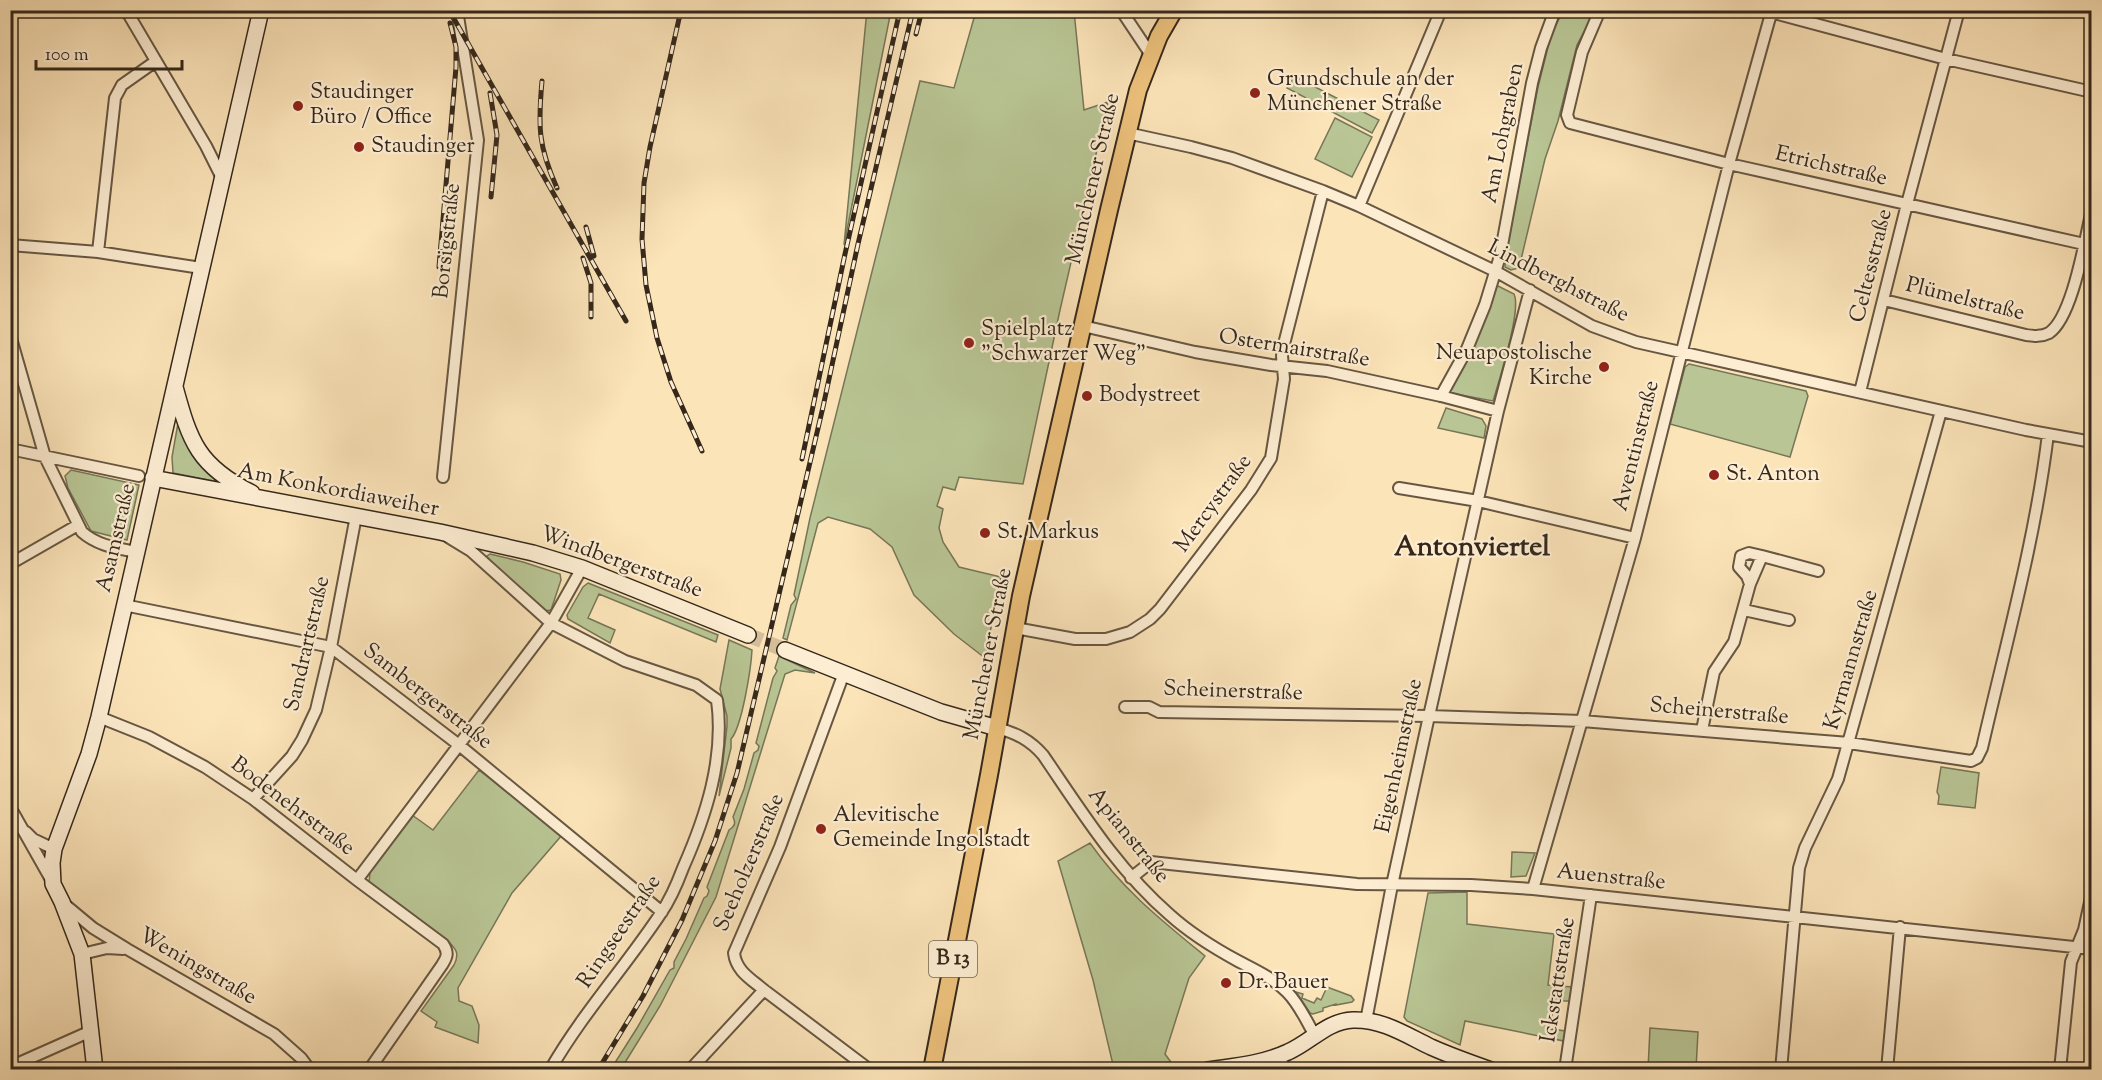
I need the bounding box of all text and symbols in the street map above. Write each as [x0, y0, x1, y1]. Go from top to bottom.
scale bar [36, 33, 182, 71]
text: 100 m [45, 43, 89, 69]
street label: Am Lohgraben [1475, 60, 1533, 206]
place label: Grundschule an der Münchener Straße [1267, 64, 1454, 121]
place label: Staudinger Büro / Office [310, 77, 432, 134]
marker: Grundschule an der Münchener Straße [1248, 86, 1262, 100]
street label: Münchener Straße [1059, 90, 1129, 268]
marker: Staudinger Büro / Office [291, 99, 305, 113]
place label: Staudinger [371, 131, 475, 163]
street label: Etrichstraße [1772, 139, 1890, 195]
marker: Staudinger [352, 140, 366, 154]
street label: Borsigstraße [426, 182, 470, 300]
street label: Celtesstraße [1842, 206, 1902, 326]
street label: Lindberghstraße [1481, 232, 1635, 332]
street label: Plümelstraße [1902, 270, 2028, 330]
place label: Spielplatz "Schwarzer Weg" [981, 314, 1146, 371]
street label: Ostermairstraße [1216, 321, 1372, 377]
marker: Spielplatz "Schwarzer Weg" [962, 336, 976, 350]
place label: Neuapostolische Kirche [1436, 338, 1592, 395]
marker: Neuapostolische Kirche [1597, 360, 1611, 374]
street label: Aventinstraße [1605, 377, 1669, 515]
place label: Bodystreet [1099, 380, 1201, 412]
marker: Bodystreet [1080, 389, 1094, 403]
street label: Mercystraße [1167, 448, 1261, 560]
street label: Am Konkordiaweiher [235, 456, 441, 526]
place label: St. Anton [1726, 459, 1820, 491]
marker: St. Anton [1707, 468, 1721, 482]
street label: Asamstraße [89, 480, 145, 596]
place label: St. Markus [997, 517, 1099, 549]
street label: Windbergerstraße [535, 519, 707, 607]
marker: St. Markus [978, 526, 992, 540]
district label: Antonviertel [1394, 528, 1550, 568]
street label: Münchener Straße [957, 565, 1021, 743]
street label: Sandrartstraße [277, 573, 339, 715]
street label: Kyrmannstraße [1817, 586, 1887, 734]
street label: Sambergerstraße [355, 636, 499, 758]
street label: Scheinerstraße [1163, 674, 1303, 710]
street label: Eigenheimstraße [1368, 676, 1432, 836]
street label: Scheinerstraße [1648, 690, 1790, 734]
street label: Bodenehrstraße [223, 749, 361, 865]
street label: Apianstraße [1079, 781, 1177, 891]
street label: Seeholzerstraße [706, 789, 794, 937]
place label: Alevitische Gemeinde Ingolstadt [833, 800, 1031, 857]
marker: Alevitische Gemeinde Ingolstadt [814, 822, 828, 836]
street label: Auenstraße [1555, 856, 1667, 900]
street label: Ringseestraße [570, 869, 670, 995]
street label: Ickstattstraße [1533, 915, 1585, 1045]
street label: Weningstraße [132, 920, 262, 1014]
road number: B 13 [929, 941, 977, 977]
place label: Dr. Bauer [1238, 967, 1329, 999]
marker: Dr. Bauer [1219, 976, 1233, 990]

